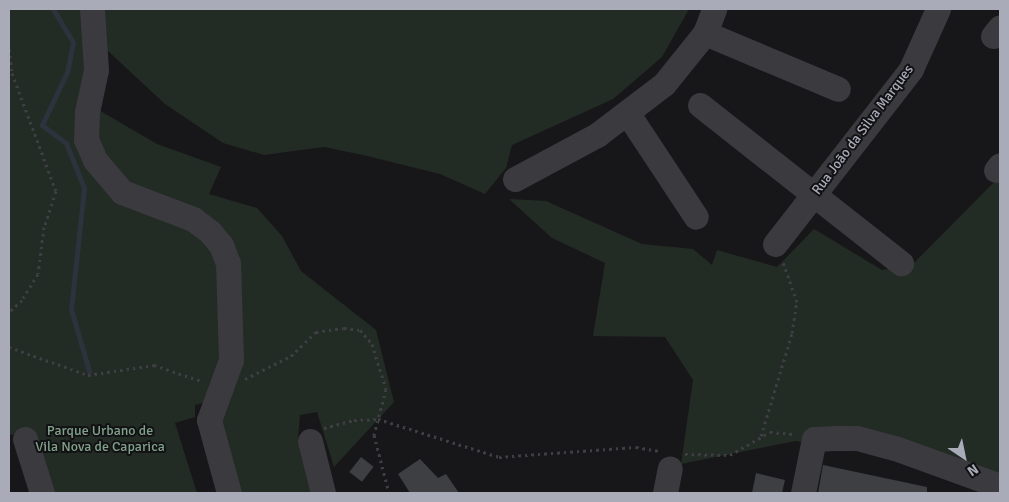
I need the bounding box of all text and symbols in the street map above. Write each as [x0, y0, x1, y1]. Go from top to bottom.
street label: Rua João da Silva Marques [809, 62, 917, 198]
park label: Parque Urbano de Vila Nova de Caparica [35, 423, 165, 456]
north arrow [939, 432, 989, 482]
text: N [964, 460, 981, 480]

